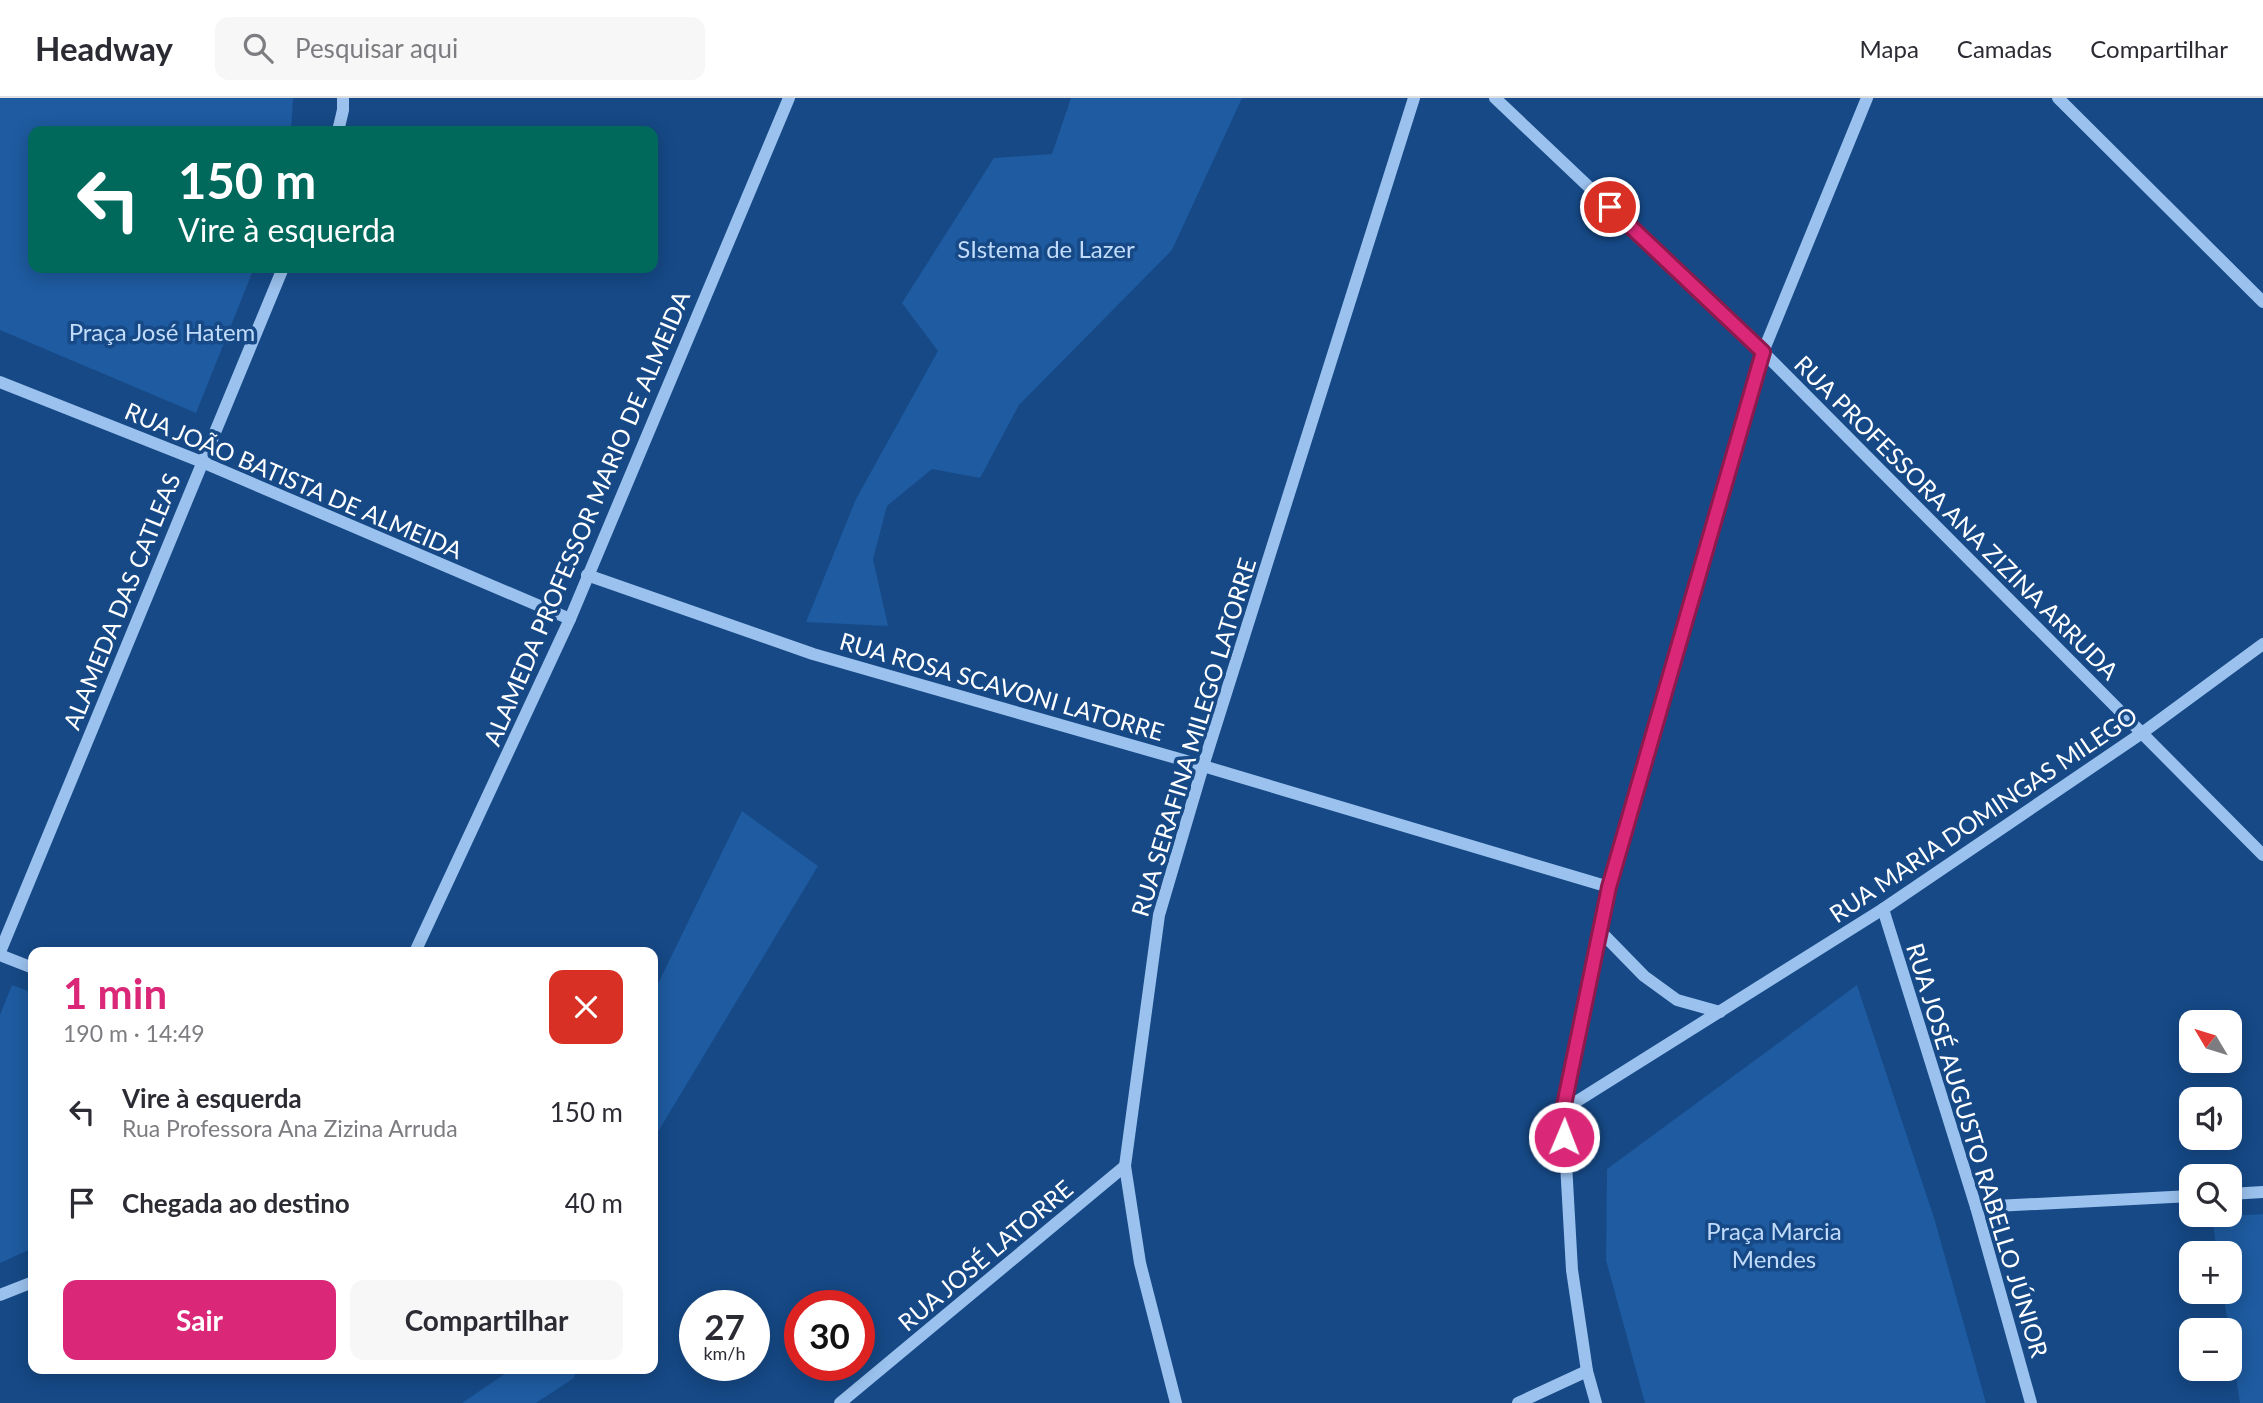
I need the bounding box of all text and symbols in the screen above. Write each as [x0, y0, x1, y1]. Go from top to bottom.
search box [215, 17, 705, 80]
text: Headway [35, 28, 173, 68]
icon: search [239, 29, 277, 67]
text: Pesquisar aqui [295, 32, 458, 64]
text: Mapa [1860, 34, 1919, 63]
text: Camadas [1957, 34, 2052, 63]
text: Compartilhar [2090, 34, 2228, 63]
text: 150 m [178, 151, 316, 209]
icon: left [63, 154, 154, 245]
pin [1580, 177, 1640, 237]
icon: arrive [1591, 188, 1629, 226]
text: Vire à esquerda [178, 210, 396, 249]
park label: SIstema de Lazer [957, 234, 1135, 263]
street label: ALAMEDA PROFESSOR MARIO DE ALMEIDA [477, 286, 696, 750]
park label: Praça José Hatem [69, 317, 255, 346]
street label: RUA PROFESSORA ANA ZIZINA ARRUDA [1789, 349, 2126, 686]
street label: RUA JOÃO BATISTA DE ALMEIDA [121, 396, 468, 565]
street label: ALAMEDA DAS CATLEAS [56, 469, 186, 733]
street label: RUA SERAFINA MILEGO LATORRE [1125, 554, 1261, 920]
street label: RUA ROSA SCAVONI LATORRE [837, 626, 1167, 746]
street label: RUA MARIA DOMINGAS MILEGO [1824, 700, 2142, 928]
street label: RUA JOSÉ AUGUSTO RABELLO JÚNIOR [1901, 939, 2055, 1361]
text: 1 min [63, 968, 167, 1018]
button: close [549, 970, 623, 1044]
north arrow [2179, 1010, 2242, 1073]
map controls [2179, 1010, 2242, 1381]
text: 190 m · 14:49 [63, 1019, 205, 1047]
text: Vire à esquerda [122, 1082, 302, 1114]
button: sound [2179, 1087, 2242, 1150]
icon: left [63, 1093, 101, 1131]
text: 150 m [550, 1096, 623, 1128]
position arrow [1527, 1100, 1601, 1174]
text: Rua Professora Ana Zizina Arruda [122, 1114, 458, 1142]
button: search [2179, 1164, 2242, 1227]
street label: RUA JOSÉ LATORRE [892, 1174, 1078, 1336]
icon: arrive [63, 1184, 101, 1222]
text: Chegada ao destino [122, 1187, 350, 1219]
text: 40 m [565, 1187, 623, 1219]
park label: Praça Marcia Mendes [1706, 1216, 1842, 1273]
button: + [2179, 1241, 2242, 1304]
button: Sair [63, 1280, 336, 1360]
button: Compartilhar [350, 1280, 623, 1360]
speed limit sign: 30 [784, 1290, 875, 1381]
text: 27 [704, 1305, 745, 1347]
button: − [2179, 1318, 2242, 1381]
text: km/h [703, 1342, 746, 1364]

